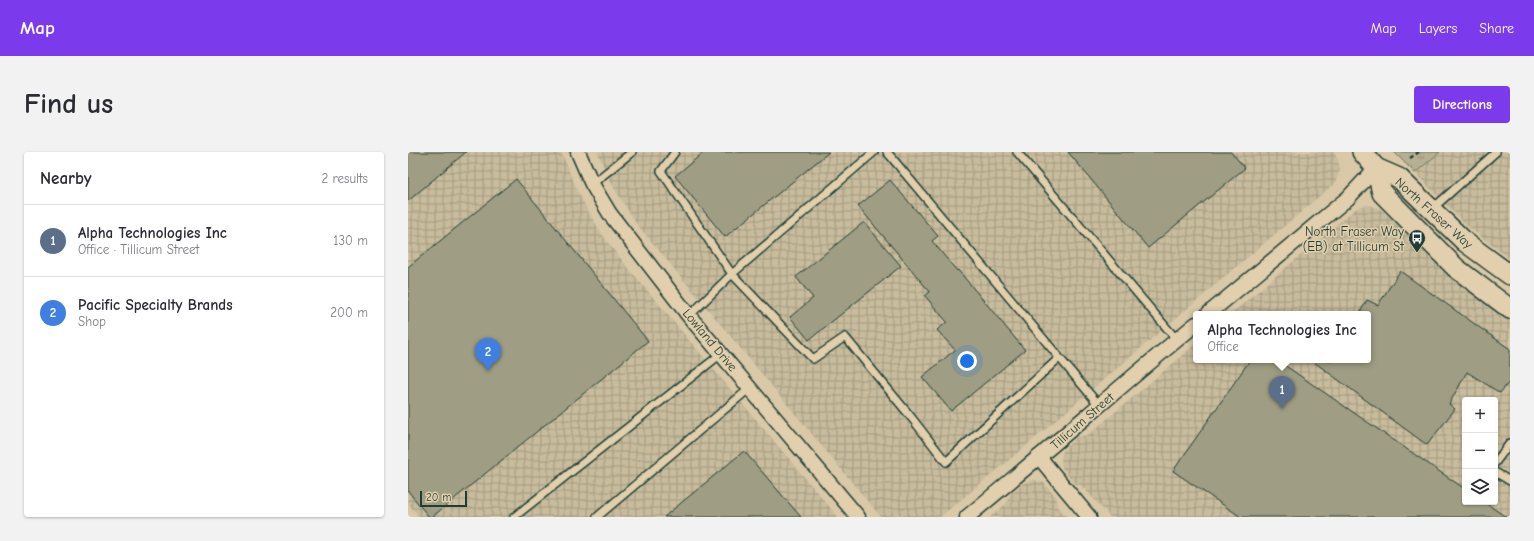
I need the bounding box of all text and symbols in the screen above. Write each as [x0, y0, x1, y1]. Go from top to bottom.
text: Map [20, 17, 55, 39]
text: Map [1370, 20, 1397, 37]
text: Layers [1419, 20, 1457, 37]
text: Share [1479, 20, 1514, 37]
button: Directions [1414, 86, 1510, 123]
text: Find us [24, 88, 113, 120]
text: Nearby [40, 169, 91, 188]
text: 2 results [321, 171, 368, 186]
street label: North Fraser Way [1392, 174, 1476, 252]
text: Alpha Technologies Inc [78, 224, 227, 242]
place label: North Fraser Way (EB) at Tillicum St [1303, 224, 1405, 254]
bus stop icon: North Fraser Way (EB) at Tillicum St [1407, 228, 1427, 253]
text: 1 [50, 233, 56, 248]
text: 130 m [333, 233, 368, 248]
text: Office · Tillicum Street [78, 242, 199, 257]
text: Pacific Specialty Brands [78, 296, 233, 314]
text: 2 [50, 305, 56, 320]
text: 200 m [330, 305, 368, 320]
street label: Lowland Drive [680, 306, 741, 375]
popup [1193, 311, 1371, 363]
text: Shop [78, 314, 106, 329]
text: Alpha Technologies Inc [1208, 321, 1356, 339]
pin: 2 [475, 338, 501, 371]
text: Office [1208, 339, 1239, 354]
your location [957, 351, 977, 371]
pin: 1 [1269, 376, 1295, 409]
street label: Tillicum Street [1047, 389, 1118, 453]
map controls [1462, 397, 1498, 505]
button: + [1462, 397, 1498, 433]
button: − [1462, 433, 1498, 469]
button: layers [1462, 469, 1498, 505]
scale bar [420, 489, 467, 508]
text: 20 m [426, 491, 451, 504]

